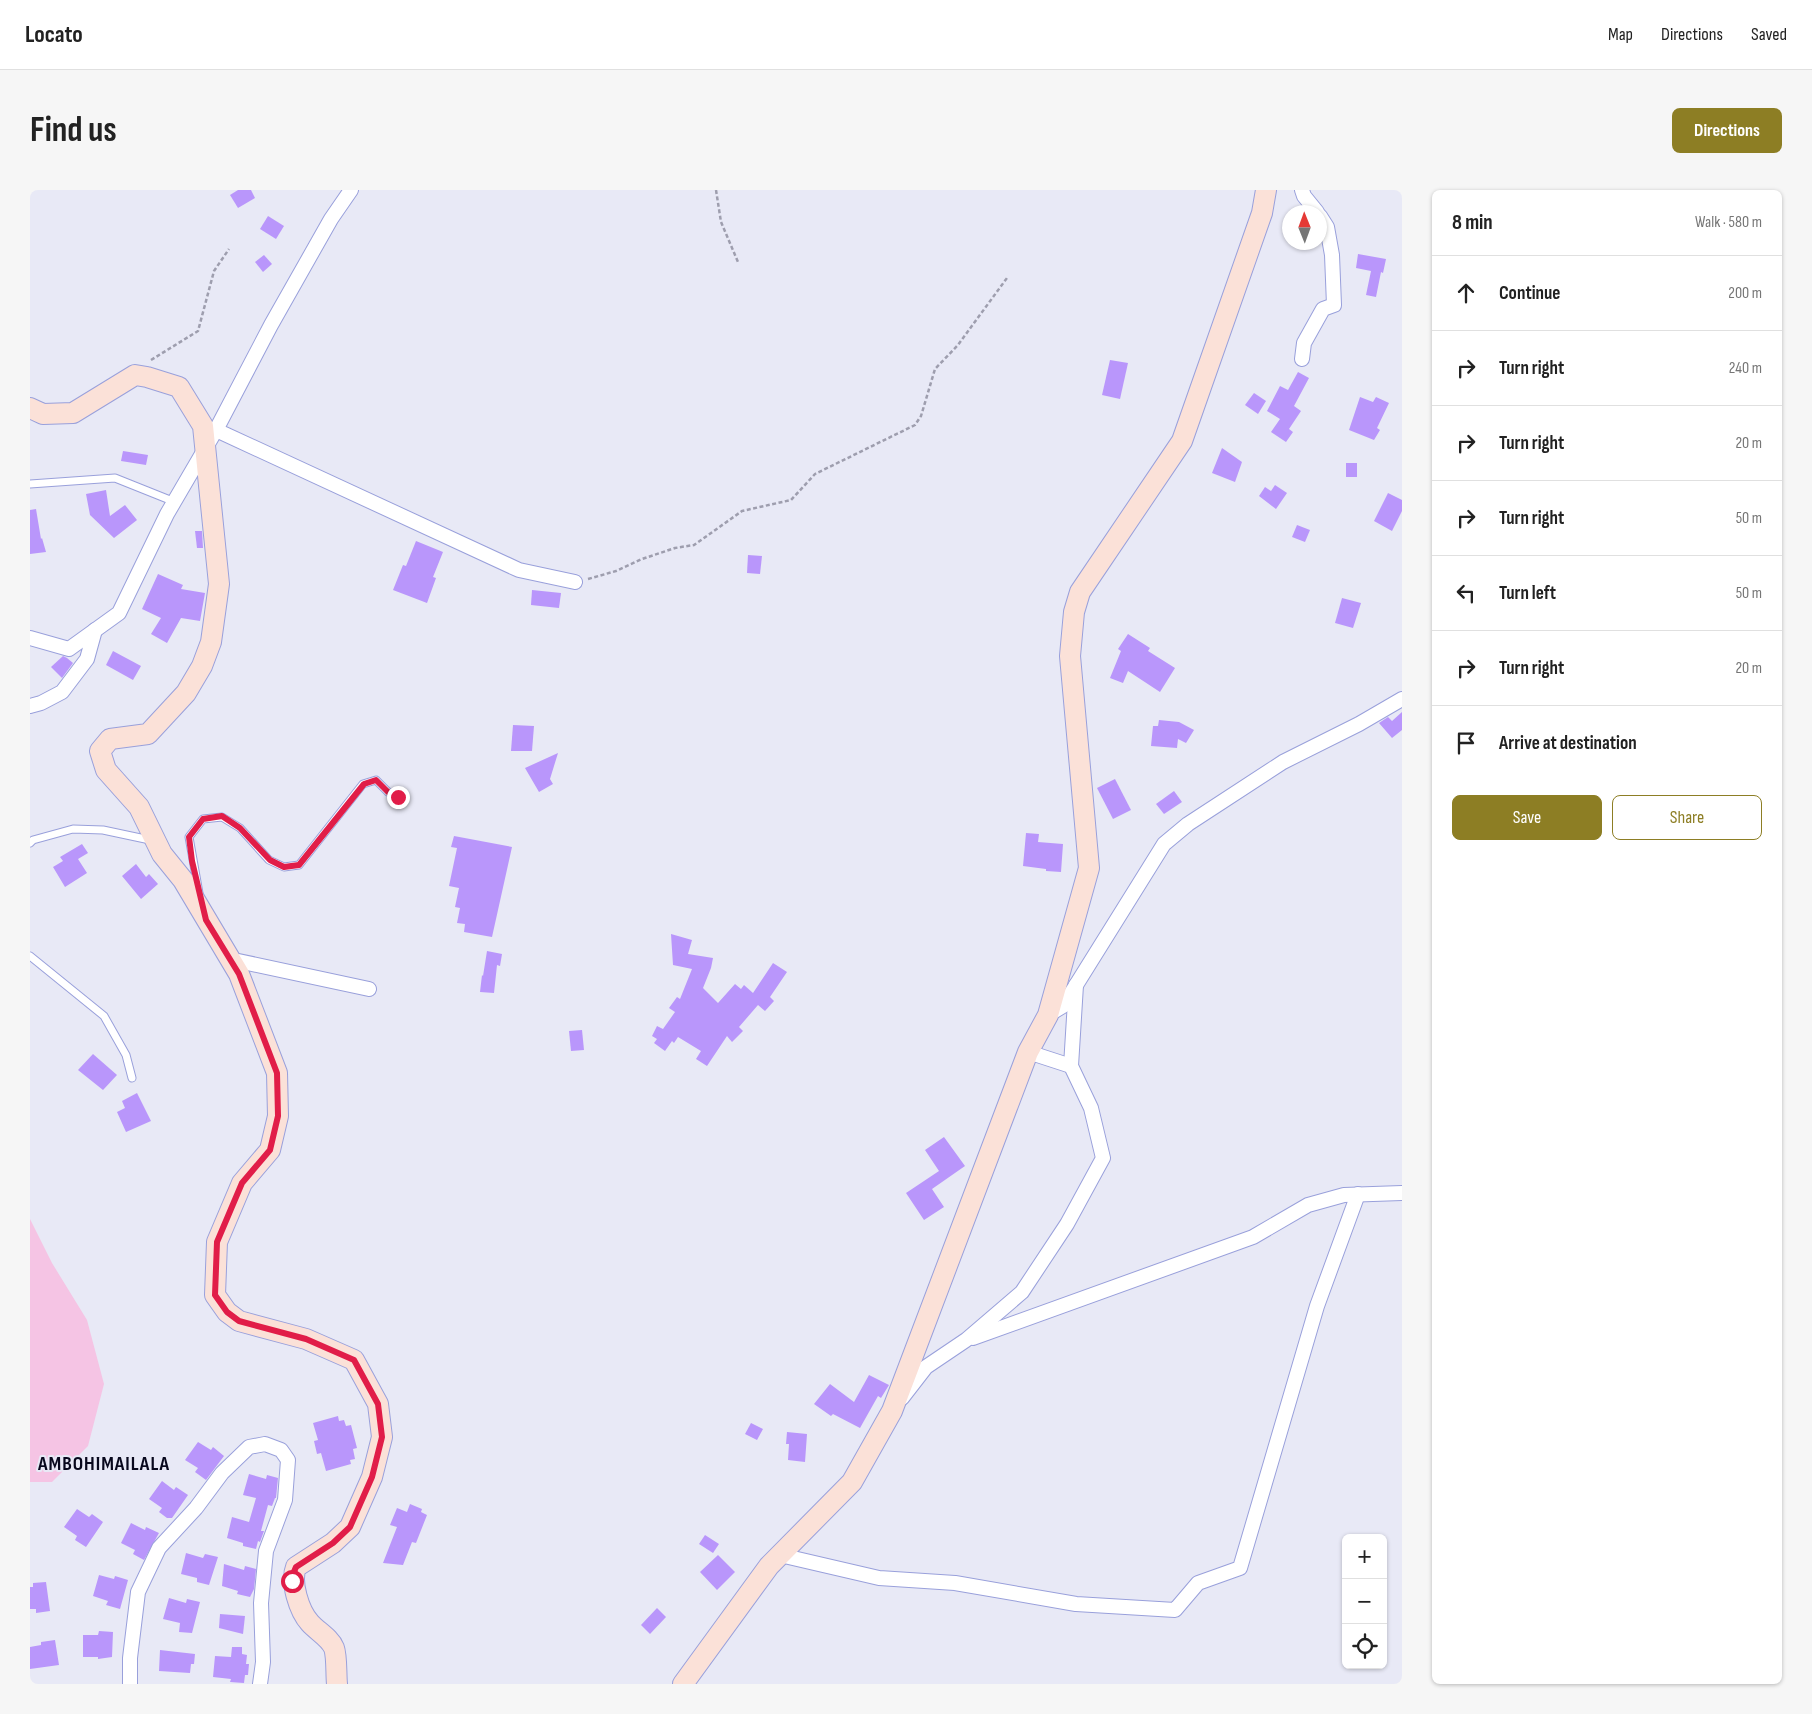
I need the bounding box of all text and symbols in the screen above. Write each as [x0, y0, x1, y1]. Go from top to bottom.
text: Locato [25, 20, 83, 49]
text: Map [1608, 24, 1633, 45]
text: Directions [1661, 24, 1723, 45]
text: Saved [1751, 24, 1787, 45]
button: Directions [1672, 108, 1782, 153]
text: Find us [30, 109, 117, 152]
north arrow [1282, 205, 1327, 250]
text: 8 min [1452, 210, 1493, 235]
text: Walk · 580 m [1695, 213, 1762, 232]
icon: ahead [1452, 279, 1480, 307]
text: Continue [1499, 282, 1560, 305]
text: 200 m [1728, 284, 1762, 303]
icon: right [1452, 354, 1480, 382]
text: Turn right [1499, 357, 1564, 380]
text: 240 m [1729, 359, 1762, 378]
icon: right [1452, 429, 1480, 457]
text: Turn right [1499, 432, 1564, 455]
text: 20 m [1735, 434, 1762, 453]
icon: right [1452, 504, 1480, 532]
text: Turn right [1499, 507, 1564, 530]
text: 50 m [1736, 509, 1762, 528]
icon: left [1452, 579, 1480, 607]
text: Turn left [1499, 582, 1556, 605]
text: 50 m [1736, 584, 1762, 603]
icon: right [1452, 654, 1480, 682]
text: Turn right [1499, 657, 1564, 680]
text: 20 m [1735, 659, 1762, 678]
icon: arrive [1452, 729, 1480, 757]
text: Arrive at destination [1499, 732, 1637, 755]
route end [387, 786, 410, 809]
button: Save [1452, 795, 1602, 840]
button: Share [1612, 795, 1762, 840]
district label: AMBOHIMAILALA [37, 1452, 170, 1476]
map controls [1342, 1534, 1387, 1669]
button: + [1342, 1534, 1387, 1579]
route start [281, 1570, 304, 1593]
button: − [1342, 1579, 1387, 1624]
button: locate [1342, 1624, 1387, 1669]

